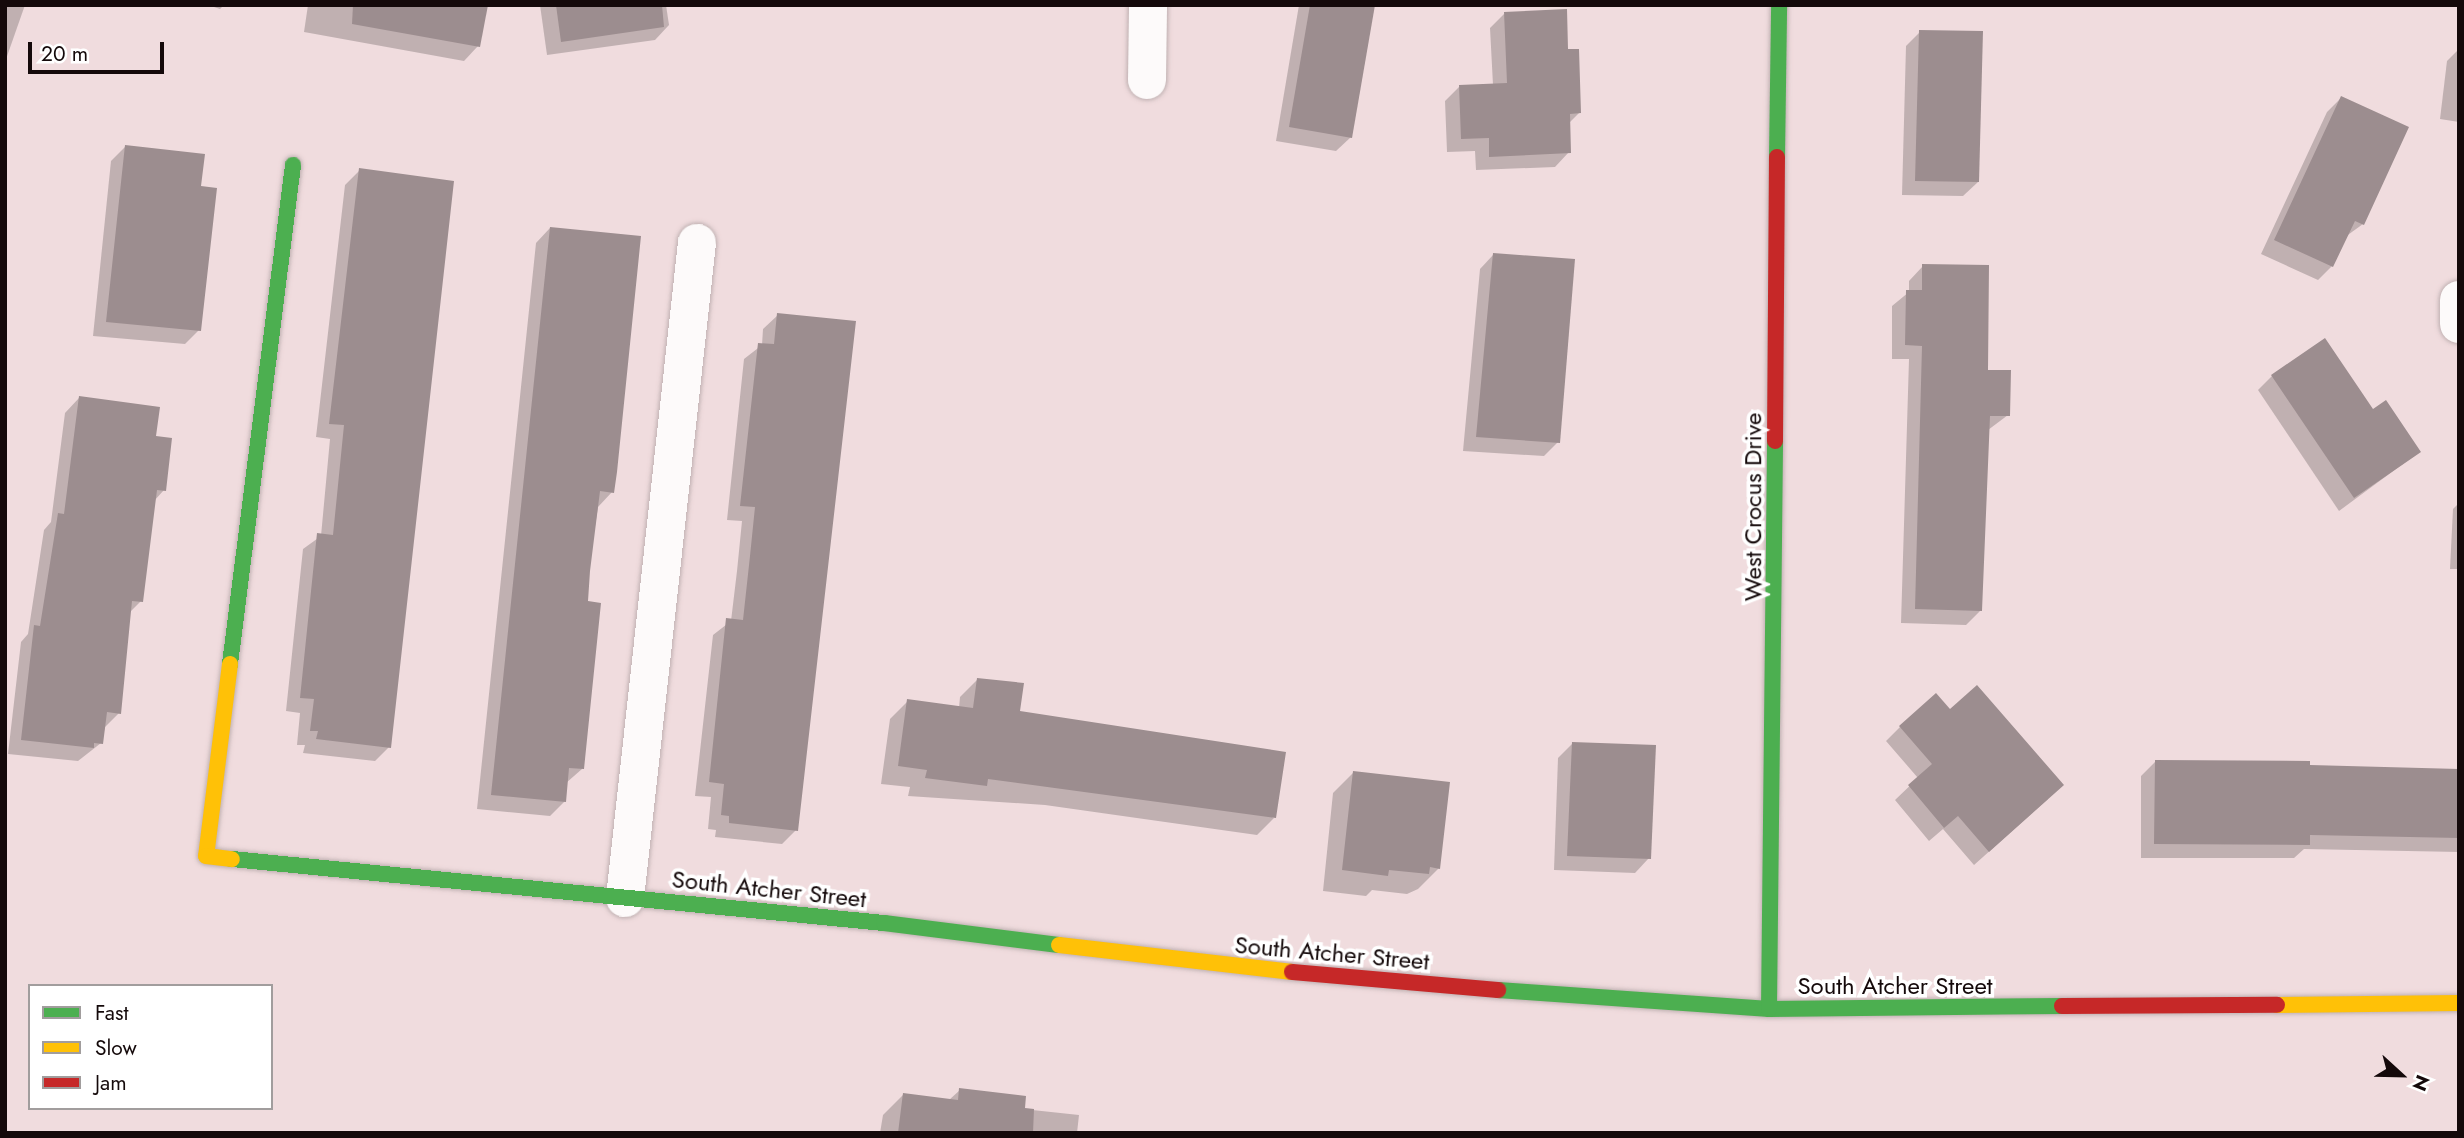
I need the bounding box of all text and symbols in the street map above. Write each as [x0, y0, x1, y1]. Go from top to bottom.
scale bar [32, 28, 168, 72]
text: 20 m [41, 39, 88, 69]
street label: West Crocus Drive [1739, 413, 1767, 601]
street label: South Atcher Street [670, 864, 868, 914]
street label: South Atcher Street [1234, 930, 1430, 976]
street label: South Atcher Street [1797, 972, 1993, 1000]
legend [28, 984, 273, 1110]
text: Fast [95, 998, 128, 1028]
text: Slow [95, 1033, 137, 1063]
north arrow [2366, 1040, 2436, 1110]
text: Jam [95, 1068, 127, 1098]
text: N [2406, 1071, 2436, 1095]

